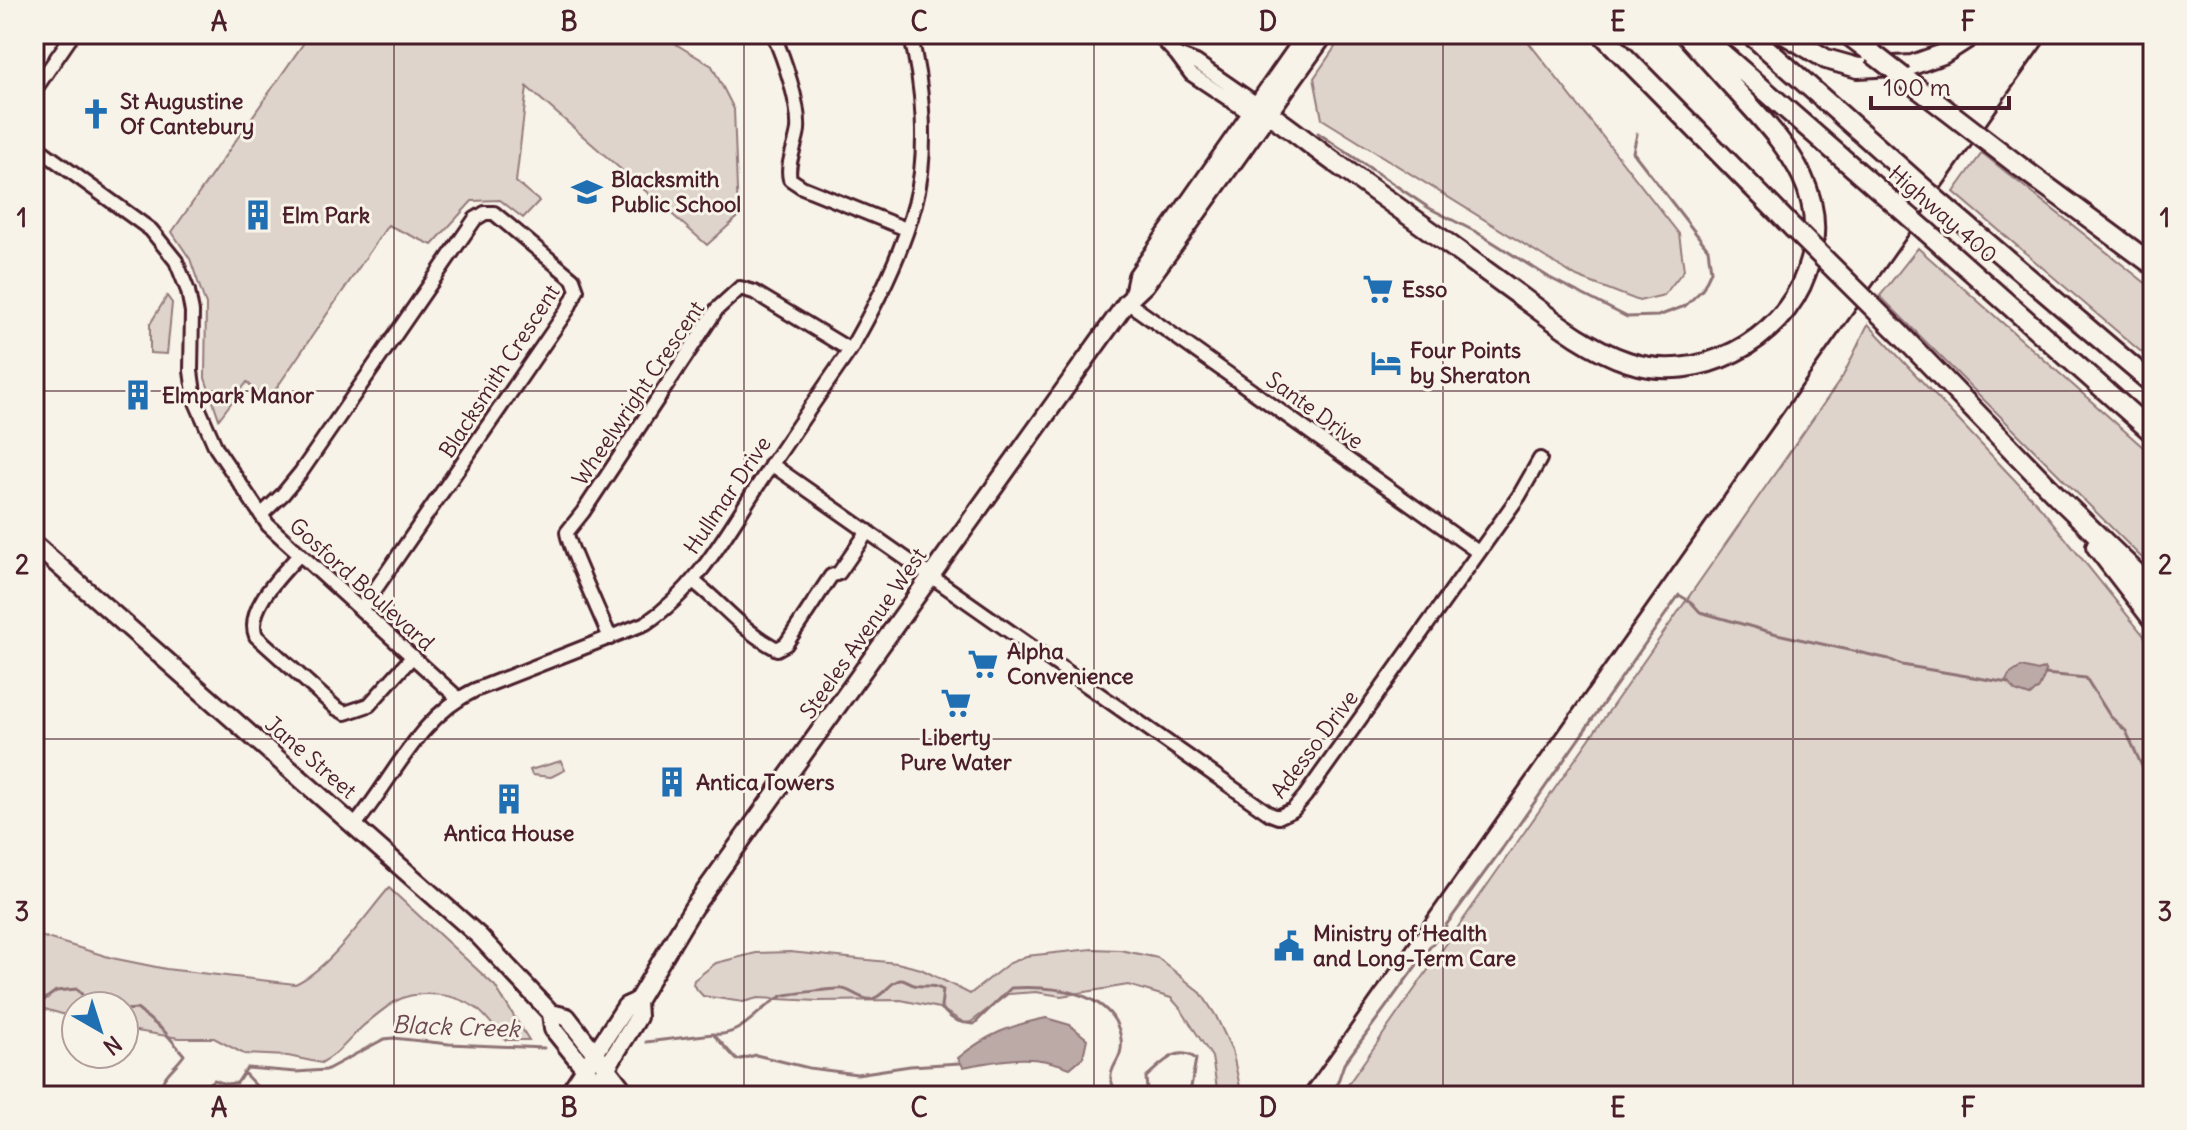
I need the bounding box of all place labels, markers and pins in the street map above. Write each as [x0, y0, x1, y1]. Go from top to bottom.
place label: St Augustine Of Cantebury [120, 87, 254, 140]
church icon: St Augustine Of Cantebury [79, 97, 113, 131]
place label: Blacksmith Public School [611, 165, 741, 218]
school or university icon: Blacksmith Public School [570, 175, 604, 209]
building icon: Elm Park [241, 198, 275, 232]
place label: Elm Park [282, 201, 370, 229]
supermarket icon: Esso [1361, 272, 1395, 306]
place label: Esso [1402, 275, 1447, 303]
place label: Four Points by Sheraton [1410, 336, 1531, 389]
hotel icon: Four Points by Sheraton [1369, 346, 1403, 380]
building icon: Elmpark Manor [121, 378, 155, 412]
place label: Elmpark Manor [162, 381, 315, 409]
place label: Alpha Convenience [1007, 637, 1134, 690]
supermarket icon: Alpha Convenience [966, 647, 1000, 681]
supermarket icon: Liberty Pure Water [939, 686, 973, 720]
place label: Liberty Pure Water [900, 723, 1013, 776]
building icon: Antica Towers [655, 765, 689, 799]
place label: Antica Towers [696, 768, 834, 796]
building icon: Antica House [492, 782, 526, 816]
place label: Antica House [444, 819, 574, 847]
place label: Ministry of Health and Long-Term Care [1313, 919, 1516, 972]
public building icon: Ministry of Health and Long-Term Care [1272, 929, 1306, 963]

